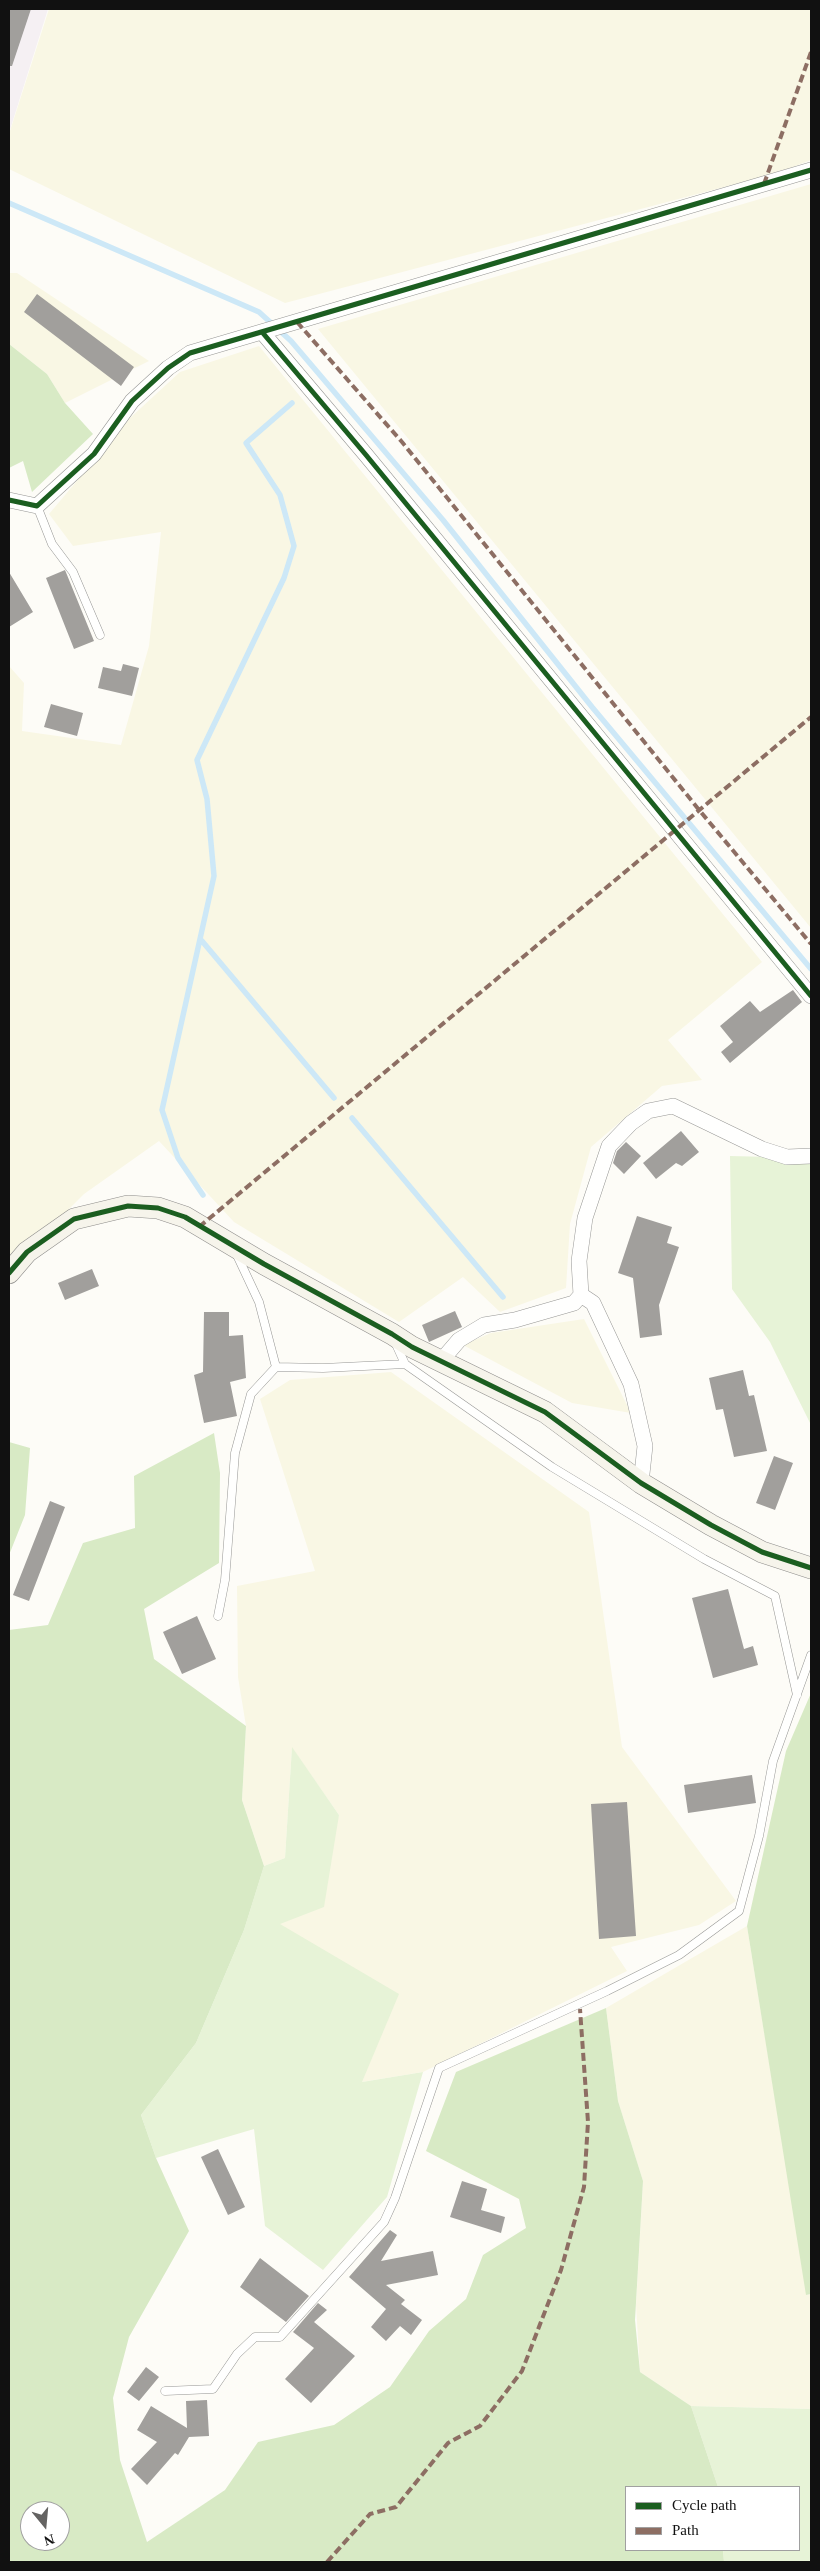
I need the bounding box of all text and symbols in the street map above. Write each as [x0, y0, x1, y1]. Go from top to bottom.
legend [625, 2486, 800, 2551]
text: Cycle path [672, 2497, 737, 2513]
north arrow [20, 2501, 70, 2551]
text: Path [672, 2522, 699, 2538]
text: N [42, 2531, 56, 2549]

